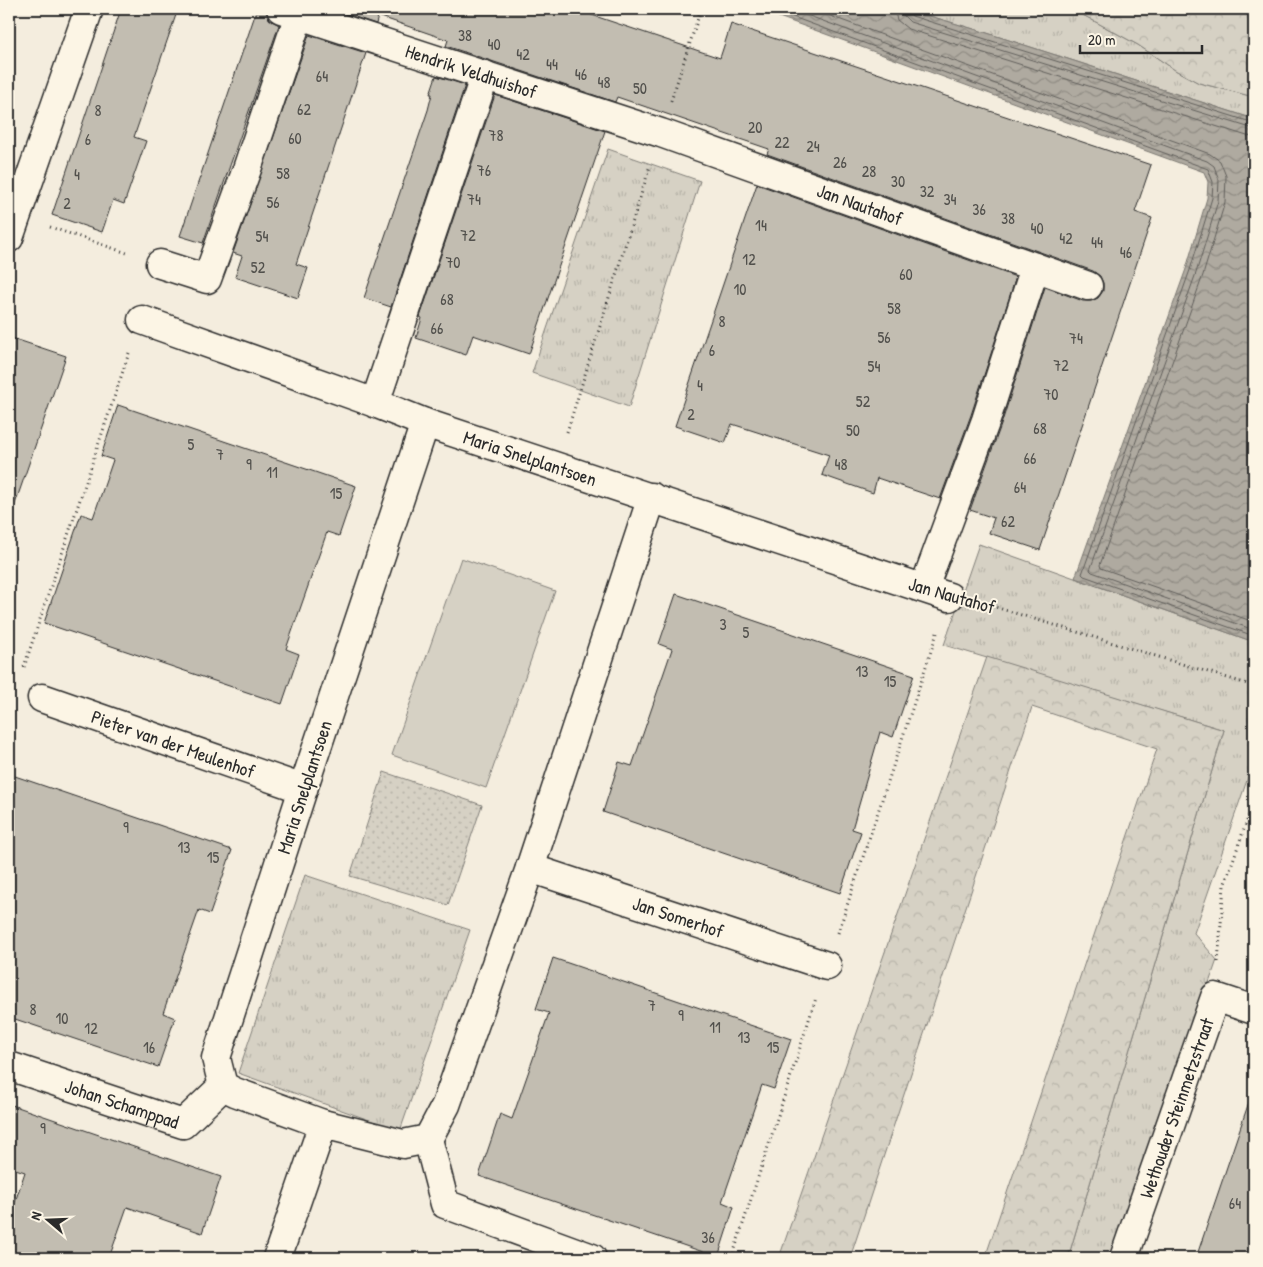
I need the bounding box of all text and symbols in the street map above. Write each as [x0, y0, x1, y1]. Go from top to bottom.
scale bar [1080, 22, 1203, 54]
house number: 38 [458, 24, 472, 46]
text: 20 m [1088, 29, 1115, 50]
house number: 40 [487, 33, 501, 55]
street label: Hendrik Veldhuishof [402, 37, 540, 105]
house number: 42 [516, 43, 530, 65]
house number: 44 [546, 53, 558, 75]
house number: 46 [575, 63, 587, 85]
house number: 64 [316, 65, 328, 87]
house number: 48 [598, 71, 611, 93]
house number: 50 [633, 77, 647, 99]
house number: 62 [297, 98, 311, 120]
house number: 8 [95, 99, 102, 121]
house number: 20 [748, 116, 762, 138]
house number: 78 [489, 124, 503, 146]
house number: 60 [288, 127, 302, 149]
house number: 6 [85, 128, 91, 150]
house number: 22 [775, 131, 790, 153]
house number: 24 [806, 135, 820, 157]
house number: 26 [833, 151, 847, 173]
house number: 76 [477, 159, 491, 181]
house number: 28 [862, 160, 876, 182]
house number: 58 [276, 162, 290, 184]
house number: 4 [74, 163, 80, 185]
house number: 30 [891, 170, 905, 192]
street label: Jan Nautahof [814, 177, 906, 232]
house number: 32 [920, 180, 935, 202]
house number: 74 [467, 188, 481, 210]
house number: 34 [943, 188, 957, 210]
house number: 56 [266, 191, 280, 213]
house number: 2 [63, 192, 71, 214]
house number: 36 [972, 198, 986, 220]
house number: 38 [1001, 207, 1015, 229]
house number: 14 [755, 214, 767, 236]
house number: 40 [1030, 217, 1044, 239]
house number: 72 [460, 224, 476, 246]
house number: 54 [256, 225, 268, 247]
house number: 42 [1059, 227, 1073, 249]
house number: 44 [1091, 231, 1103, 253]
house number: 46 [1120, 241, 1132, 263]
house number: 12 [742, 248, 756, 270]
house number: 70 [445, 251, 461, 273]
house number: 52 [251, 256, 266, 278]
house number: 60 [899, 263, 913, 285]
house number: 10 [734, 278, 746, 300]
house number: 68 [440, 288, 454, 310]
house number: 58 [887, 297, 901, 319]
house number: 8 [719, 310, 726, 332]
house number: 66 [431, 317, 443, 339]
house number: 56 [877, 326, 891, 348]
house number: 74 [1069, 327, 1083, 349]
house number: 6 [709, 339, 715, 361]
house number: 72 [1053, 354, 1069, 376]
house number: 54 [868, 355, 880, 377]
house number: 4 [697, 374, 703, 396]
house number: 70 [1043, 383, 1059, 405]
house number: 52 [856, 390, 871, 412]
house number: 2 [687, 403, 695, 425]
house number: 68 [1033, 417, 1047, 439]
house number: 50 [846, 419, 860, 441]
street label: Maria Snelplantsoen [460, 424, 600, 492]
house number: 5 [188, 433, 195, 455]
house number: 7 [216, 443, 224, 465]
house number: 66 [1024, 447, 1036, 469]
house number: 9 [246, 453, 252, 475]
house number: 48 [835, 453, 848, 475]
house number: 11 [266, 461, 278, 483]
house number: 64 [1014, 476, 1026, 498]
house number: 15 [330, 482, 343, 504]
house number: 62 [1001, 510, 1015, 532]
street label: Jan Nautahof [906, 570, 999, 620]
house number: 3 [719, 613, 727, 635]
house number: 5 [743, 621, 750, 643]
house number: 13 [856, 660, 868, 682]
house number: 15 [884, 670, 897, 692]
street label: Pieter van der Meulenhof [88, 703, 259, 784]
street label: Maria Snelplantsoen [270, 717, 338, 857]
house number: 9 [123, 816, 129, 838]
house number: 13 [178, 836, 190, 858]
house number: 15 [207, 846, 220, 868]
street label: Jan Somerhof [629, 890, 727, 944]
house number: 7 [648, 994, 656, 1016]
house number: 8 [30, 998, 37, 1020]
house number: 9 [678, 1004, 684, 1026]
house number: 10 [56, 1007, 68, 1029]
street label: Wethouder Steinmetzstraat [1133, 1014, 1220, 1202]
house number: 11 [709, 1016, 721, 1038]
house number: 12 [84, 1017, 98, 1039]
house number: 13 [738, 1026, 750, 1048]
house number: 16 [143, 1036, 155, 1058]
house number: 15 [767, 1036, 780, 1058]
street label: Johan Schamppad [61, 1073, 183, 1135]
house number: 9 [40, 1117, 46, 1139]
house number: 64 [1229, 1192, 1241, 1214]
north arrow [22, 1194, 72, 1244]
text: N [25, 1208, 46, 1222]
house number: 36 [701, 1226, 715, 1248]

